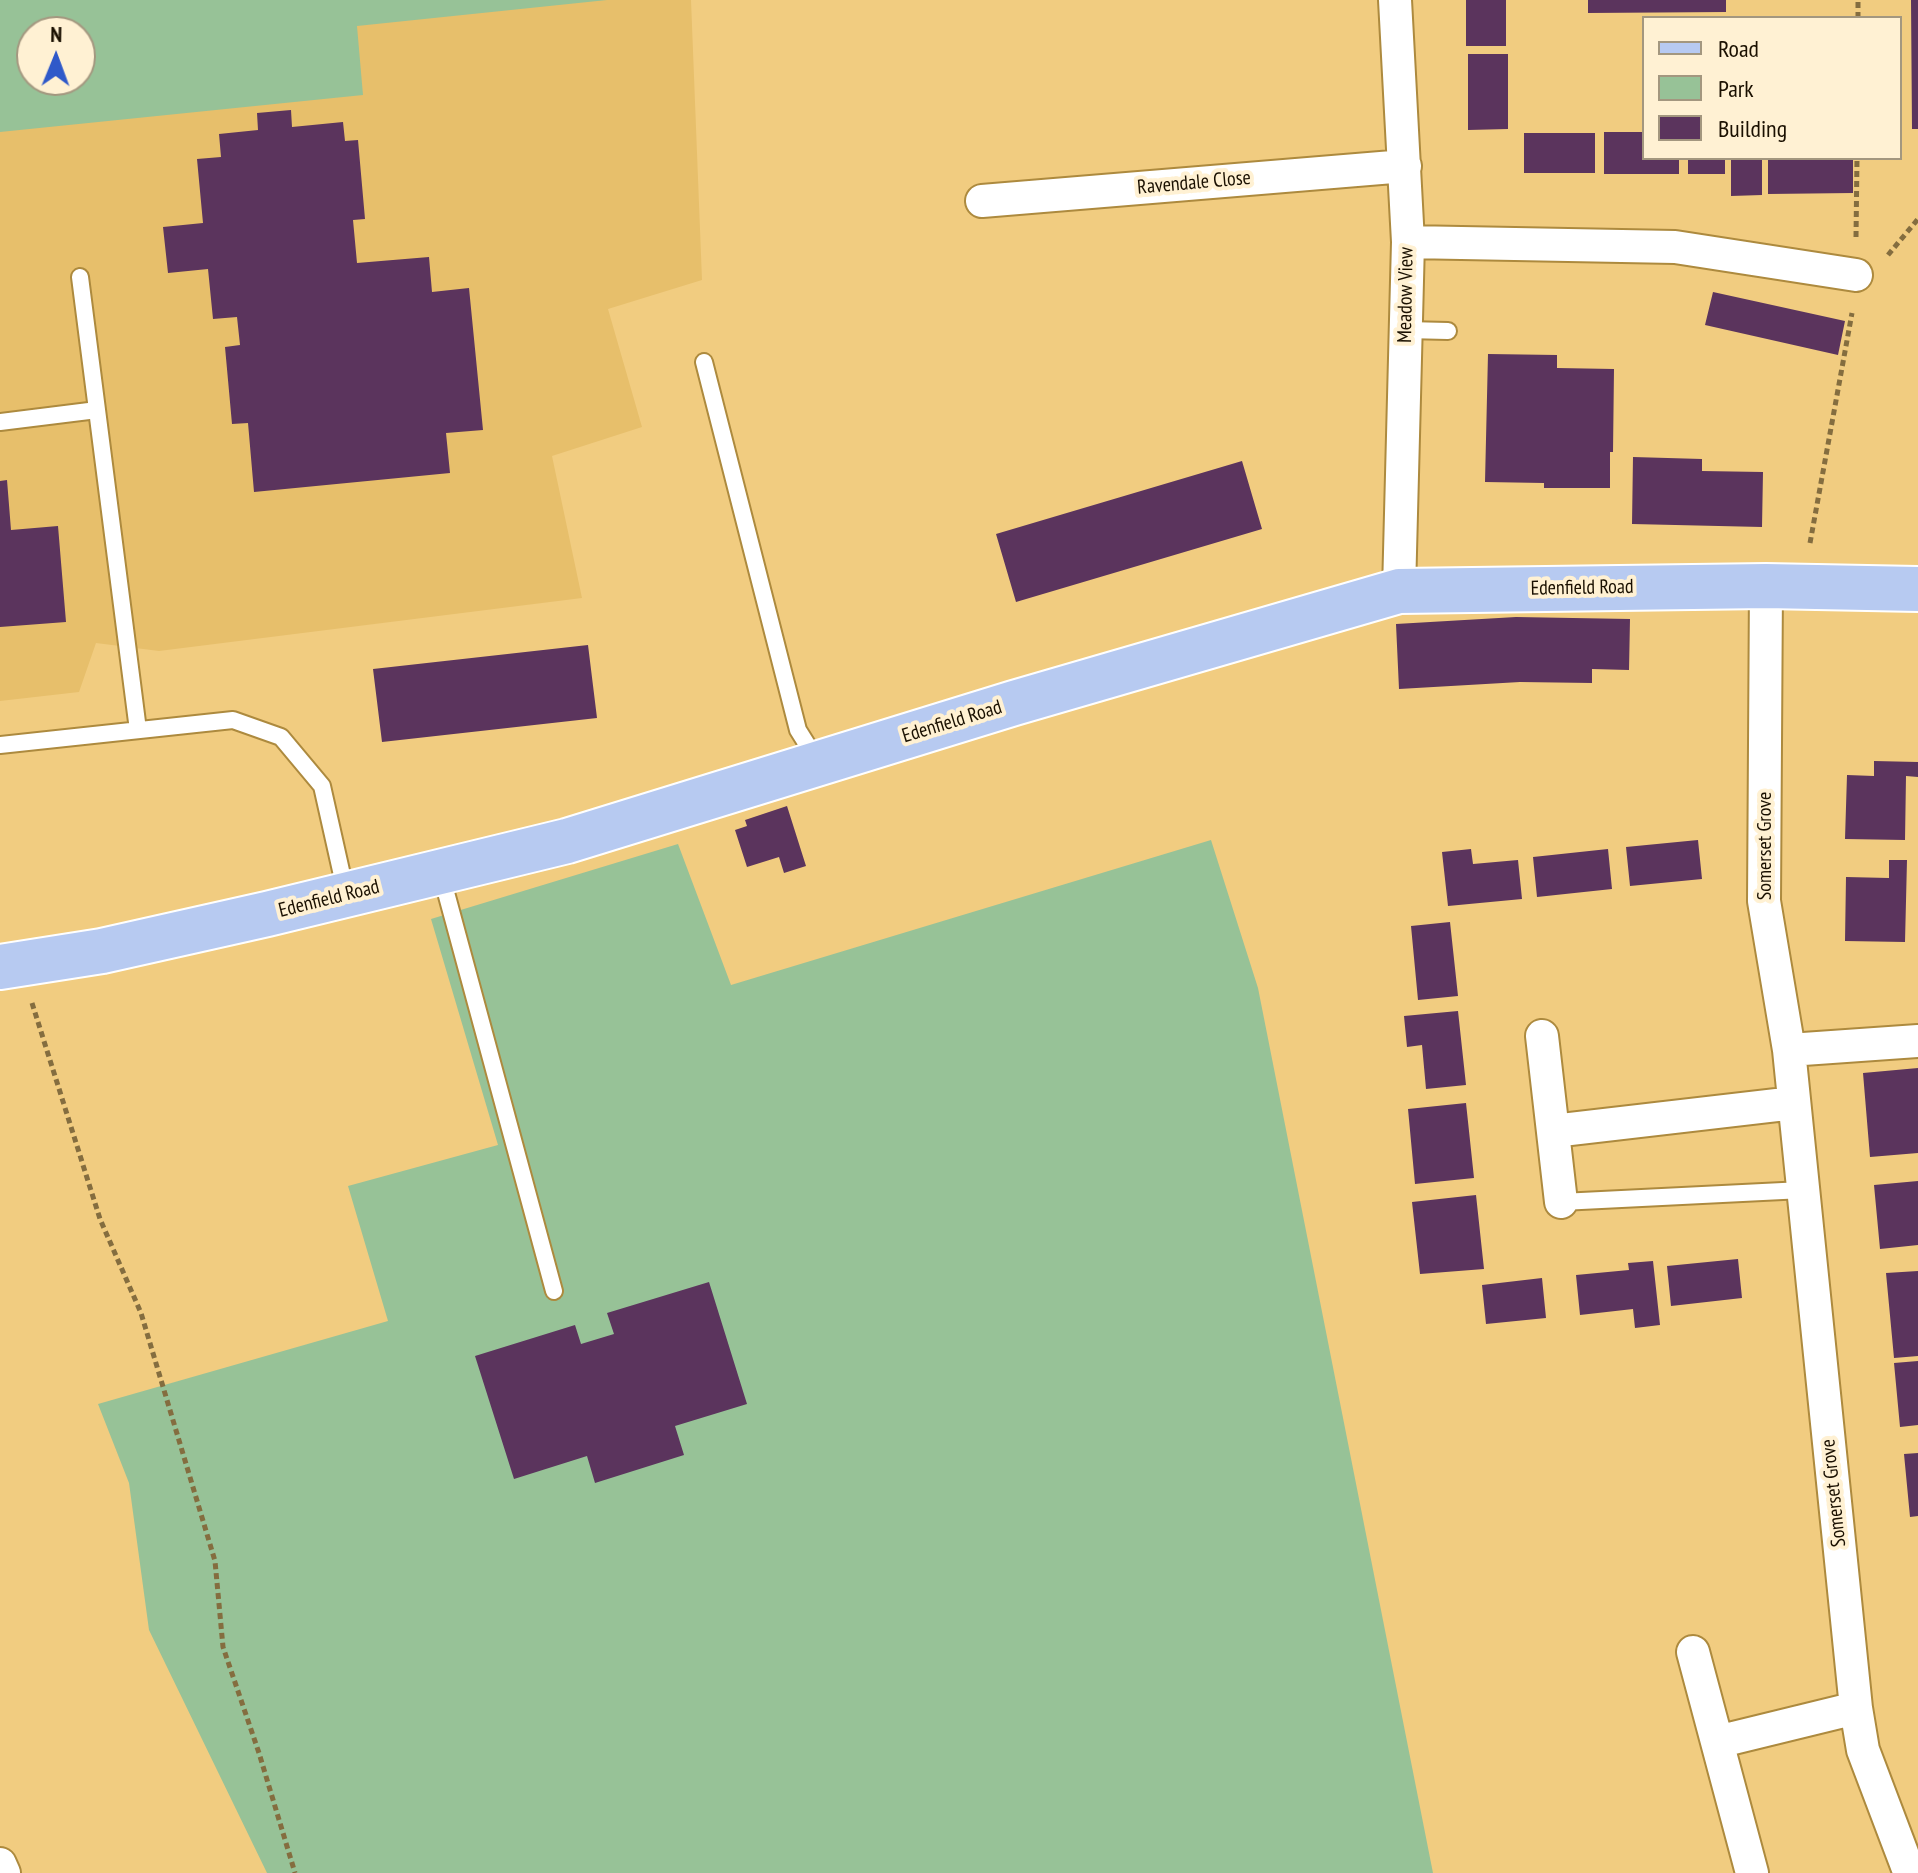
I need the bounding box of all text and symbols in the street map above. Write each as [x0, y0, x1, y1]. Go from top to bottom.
north arrow [16, 16, 96, 96]
legend [1642, 16, 1902, 160]
text: N [50, 20, 63, 48]
text: Road [1718, 33, 1759, 64]
text: Park [1718, 73, 1754, 104]
text: Building [1718, 113, 1787, 144]
street label: Ravendale Close [1136, 166, 1252, 200]
street label: Meadow View [1393, 247, 1419, 343]
street label: Edenfield Road [1530, 575, 1634, 601]
street label: Edenfield Road [899, 695, 1005, 749]
street label: Somerset Grove [1753, 792, 1777, 900]
street label: Edenfield Road [276, 875, 382, 923]
street label: Somerset Grove [1816, 1438, 1852, 1548]

